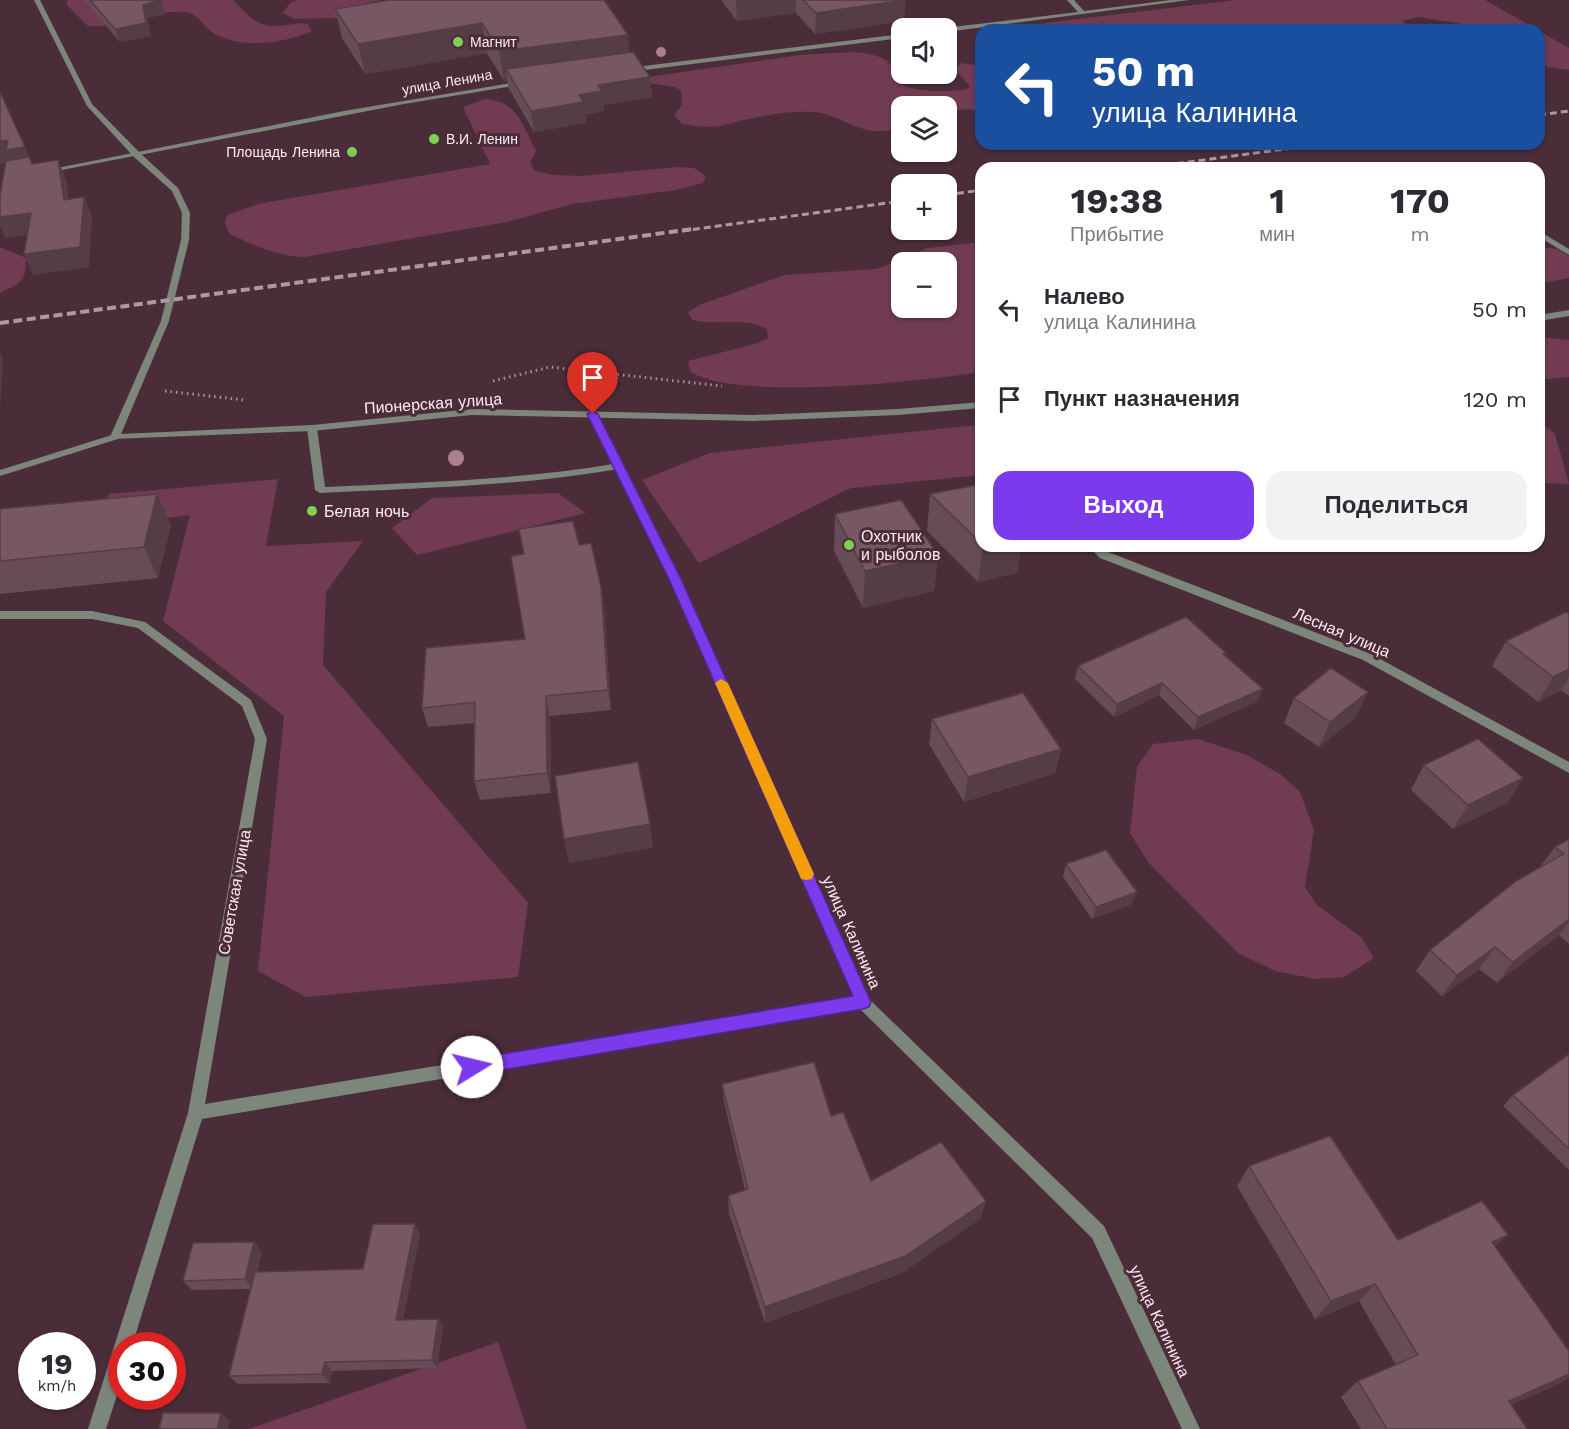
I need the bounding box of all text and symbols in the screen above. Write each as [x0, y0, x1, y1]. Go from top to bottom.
map controls [891, 18, 957, 318]
button: sound [891, 18, 957, 84]
place label: Магнит [470, 34, 517, 50]
marker: Магнит [451, 35, 465, 49]
text: 50 m [1092, 47, 1195, 96]
icon: left [993, 48, 1071, 126]
street label: улица Ленина [401, 66, 494, 98]
button: layers [891, 96, 957, 162]
text: улица Калинина [1092, 97, 1297, 129]
place label: В.И. Ленин [446, 131, 518, 147]
marker: В.И. Ленин [427, 132, 441, 146]
place label: Площадь Ленина [226, 144, 340, 160]
marker: Площадь Ленина [345, 145, 359, 159]
button: + [891, 174, 957, 240]
text: 19:38 [1071, 180, 1163, 222]
text: 1 [1269, 180, 1285, 222]
text: 170 [1390, 180, 1450, 222]
text: Прибытие [1070, 222, 1164, 246]
text: мин [1259, 222, 1295, 246]
text: m [1411, 222, 1430, 246]
button: − [891, 252, 957, 318]
text: Налево [1044, 284, 1125, 309]
icon: left [993, 293, 1026, 326]
text: 50 m [1472, 297, 1527, 322]
text: улица Калинина [1044, 310, 1196, 334]
pin [567, 352, 618, 414]
icon: arrive [576, 361, 609, 394]
icon: arrive [993, 383, 1026, 416]
text: Пункт назначения [1044, 386, 1240, 411]
text: 120 m [1463, 387, 1527, 412]
street label: Пионерская улица [363, 389, 503, 418]
button: Выход [993, 471, 1254, 540]
button: Поделиться [1266, 471, 1527, 540]
place label: Белая ночь [324, 502, 409, 521]
marker: Белая ночь [305, 504, 319, 518]
place label: Охотник и рыболов [861, 527, 940, 564]
marker: Охотник и рыболов [842, 538, 856, 552]
street label: Лесная улица [1291, 604, 1393, 661]
street label: Советская улица [214, 828, 255, 956]
street label: улица Калинина [818, 873, 885, 992]
position arrow [440, 1035, 504, 1099]
street label: улица Калинина [1125, 1262, 1194, 1380]
speed limit sign: 30 [108, 1332, 186, 1410]
text: 19 [41, 1346, 73, 1381]
text: km/h [38, 1377, 76, 1395]

